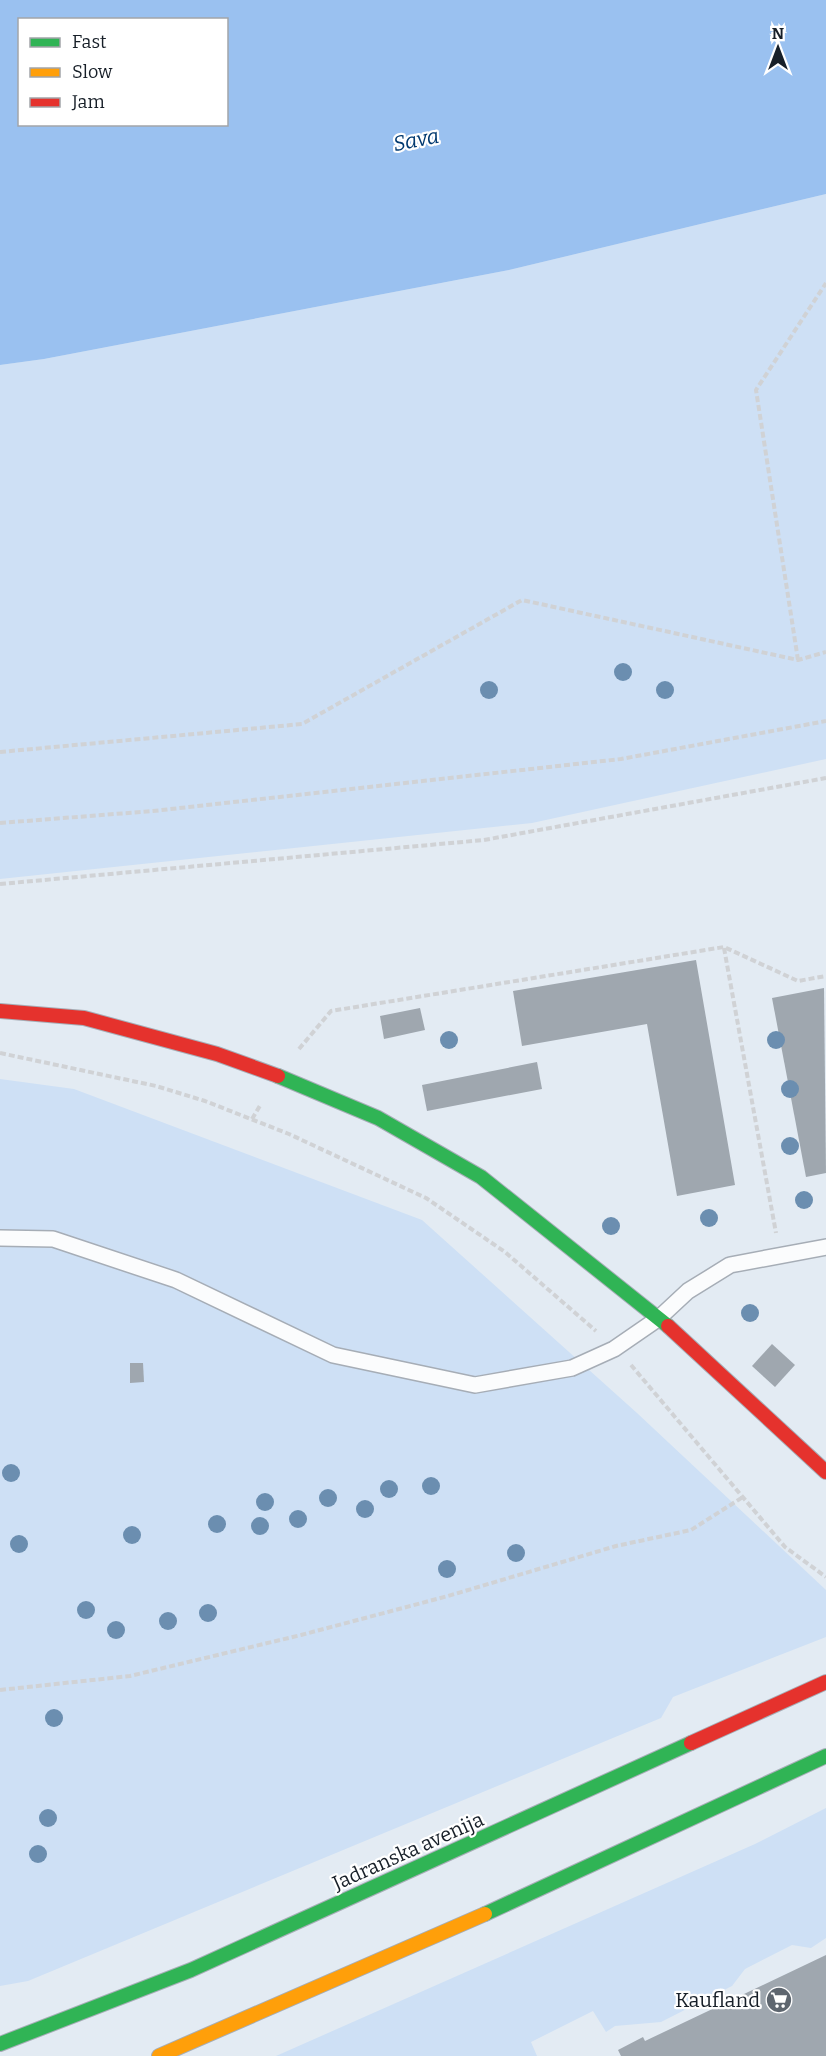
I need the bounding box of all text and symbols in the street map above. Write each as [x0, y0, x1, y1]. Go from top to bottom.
legend [18, 18, 228, 126]
north arrow [748, 18, 808, 78]
text: N [772, 24, 784, 43]
text: Fast [72, 31, 107, 53]
text: Slow [72, 61, 113, 83]
text: Jam [71, 91, 105, 113]
water label: Sava [391, 123, 441, 157]
street label: Jadranska avenija [328, 1807, 488, 1896]
supermarket icon: Kaufland [764, 1985, 794, 2015]
place label: Kaufland [675, 1988, 760, 2012]

